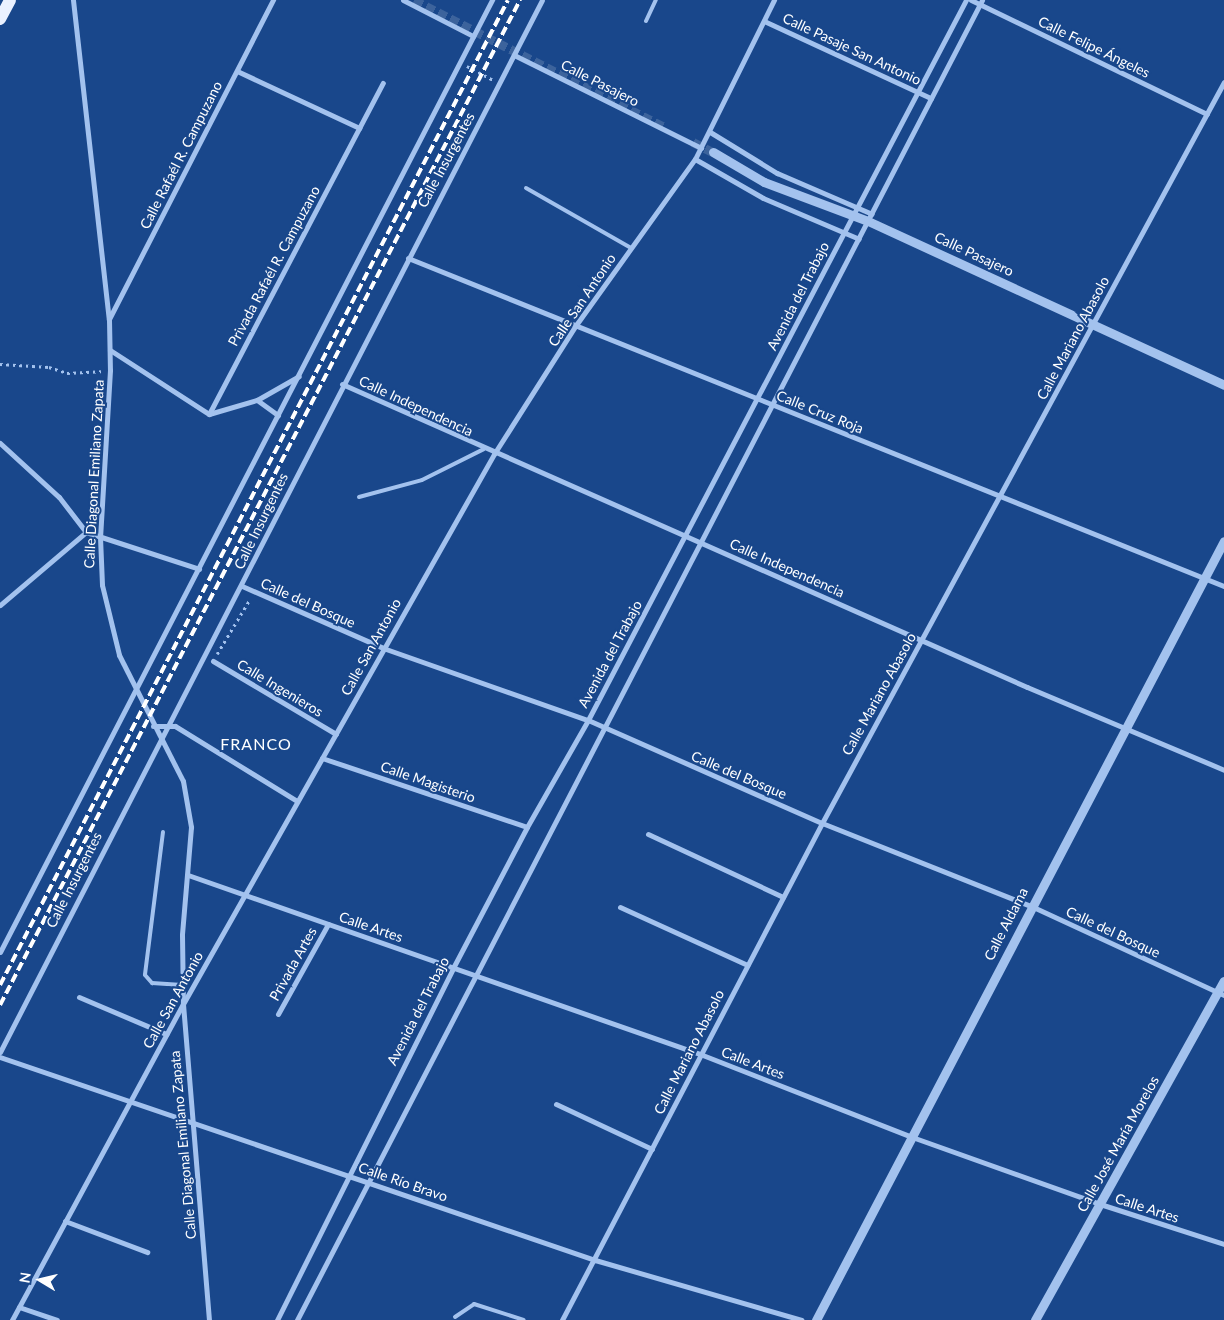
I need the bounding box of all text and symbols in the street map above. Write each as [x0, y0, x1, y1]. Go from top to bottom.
street label: Calle Pasaje San Antonio [780, 9, 924, 89]
street label: Calle Felipe Ángeles [1035, 13, 1153, 81]
street label: Calle Pasajero [558, 56, 642, 110]
street label: Calle Rafaél R. Campuzano [136, 78, 226, 232]
street label: Calle Insurgentes [414, 110, 478, 210]
street label: Privada Rafaél R. Campuzano [225, 183, 323, 349]
street label: Calle Pasajero [932, 228, 1016, 280]
street label: Avenida del Trabajo [763, 239, 833, 353]
street label: Calle San Antonio [545, 250, 619, 350]
street label: Calle Mariano Abasolo [1033, 273, 1113, 403]
street label: Calle Independencia [356, 372, 476, 440]
street label: Calle Diagonal Emiliano Zapata [81, 379, 107, 569]
street label: Calle Cruz Roja [774, 387, 866, 437]
street label: Calle Insurgentes [230, 470, 292, 572]
street label: Calle Independencia [727, 535, 847, 601]
street label: Calle del Bosque [258, 575, 358, 631]
street label: Calle San Antonio [337, 595, 405, 699]
street label: Avenida del Trabajo [574, 597, 646, 711]
street label: Calle Mariano Abasolo [838, 630, 920, 758]
street label: Calle Ingenieros [234, 656, 326, 720]
district label: FRANCO [220, 734, 292, 754]
street label: Calle del Bosque [689, 747, 789, 803]
street label: Calle Magisterio [378, 758, 478, 806]
street label: Calle Insurgentes [43, 829, 105, 931]
street label: Calle Aldama [980, 885, 1032, 963]
street label: Calle del Bosque [1063, 903, 1163, 961]
street label: Calle Artes [337, 908, 405, 946]
street label: Privada Artes [266, 924, 320, 1004]
street label: Calle San Antonio [139, 948, 207, 1052]
street label: Avenida del Trabajo [383, 954, 453, 1068]
street label: Calle Mariano Abasolo [650, 987, 728, 1117]
street label: Calle Artes [719, 1043, 787, 1083]
street label: Calle Diagonal Emiliano Zapata [166, 1050, 200, 1240]
street label: Calle José María Morelos [1073, 1073, 1163, 1215]
street label: Calle Río Bravo [356, 1159, 450, 1205]
street label: Calle Artes [1113, 1190, 1181, 1226]
north arrow [15, 1255, 65, 1305]
text: N [15, 1271, 34, 1284]

